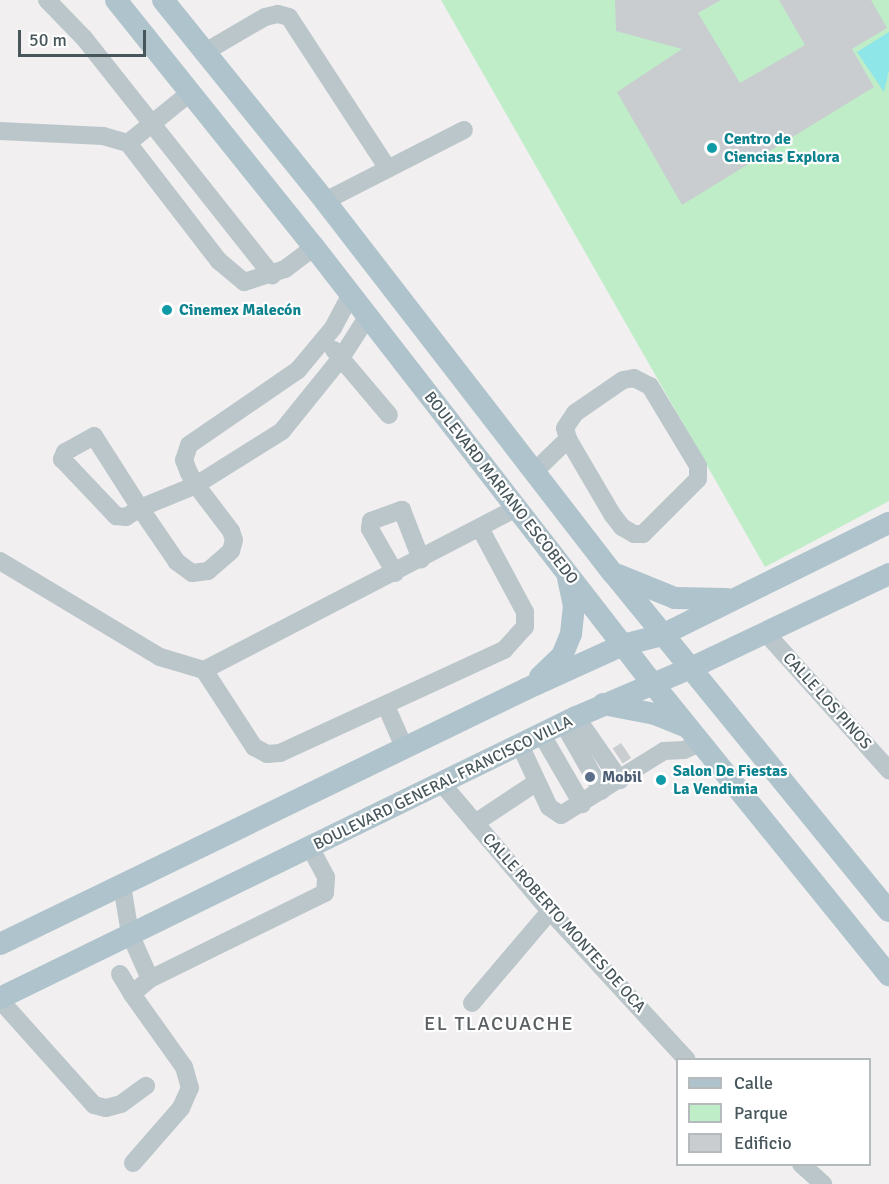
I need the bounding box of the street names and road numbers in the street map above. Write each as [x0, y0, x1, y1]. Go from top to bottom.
street label: BOULEVARD MARIANO ESCOBEDO [420, 388, 582, 588]
street label: CALLE LOS PINOS [779, 649, 875, 753]
street label: BOULEVARD GENERAL FRANCISCO VILLA [310, 712, 576, 854]
street label: CALLE ROBERTO MONTES DE OCA [478, 829, 650, 1017]

